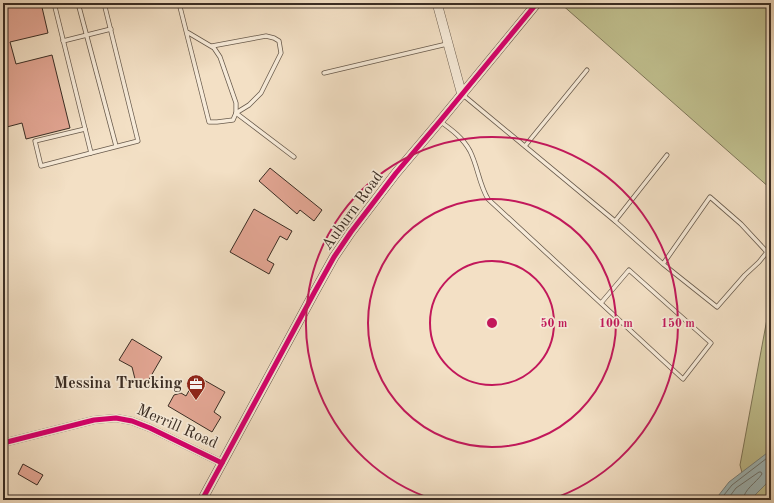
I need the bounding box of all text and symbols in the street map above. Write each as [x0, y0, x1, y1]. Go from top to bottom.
street label: Auburn Road [319, 169, 387, 253]
centre of rings [485, 316, 499, 330]
text: 50 m [541, 317, 568, 330]
text: 150 m [661, 317, 695, 330]
text: 100 m [599, 318, 633, 330]
office icon: Messina Trucking [185, 373, 207, 401]
place label: Messina Trucking [54, 376, 182, 392]
street label: Merrill Road [134, 402, 220, 452]

